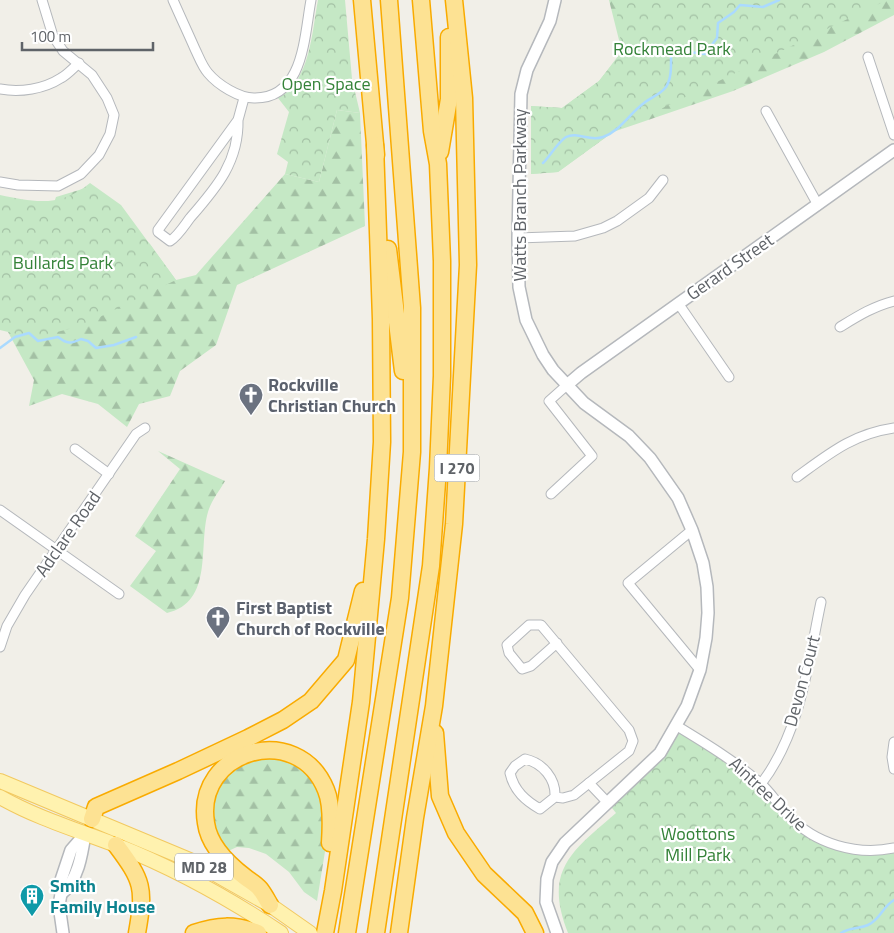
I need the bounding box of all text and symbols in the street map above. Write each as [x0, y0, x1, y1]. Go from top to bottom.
scale bar [22, 20, 154, 52]
text: 100 m [30, 25, 71, 48]
park label: Rockmead Park [613, 35, 731, 62]
park label: Open Space [281, 70, 371, 97]
street label: Watts Branch Parkway [506, 108, 533, 281]
street label: Gerard Street [680, 226, 780, 307]
park label: Bullards Park [13, 249, 114, 276]
place label: Rockville Christian Church [268, 371, 396, 419]
church icon: Rockville Christian Church [238, 382, 264, 416]
road number: I 270 [434, 454, 480, 482]
street label: Adclare Road [28, 485, 107, 582]
place label: First Baptist Church of Rockville [236, 594, 385, 642]
church icon: First Baptist Church of Rockville [205, 605, 231, 639]
street label: Devon Court [776, 632, 827, 729]
street label: Aintree Drive [723, 750, 813, 837]
park label: Woottons Mill Park [661, 820, 735, 868]
road number: MD 28 [175, 854, 233, 880]
place label: Smith Family House [50, 872, 155, 920]
building icon: Smith Family House [19, 883, 45, 917]

